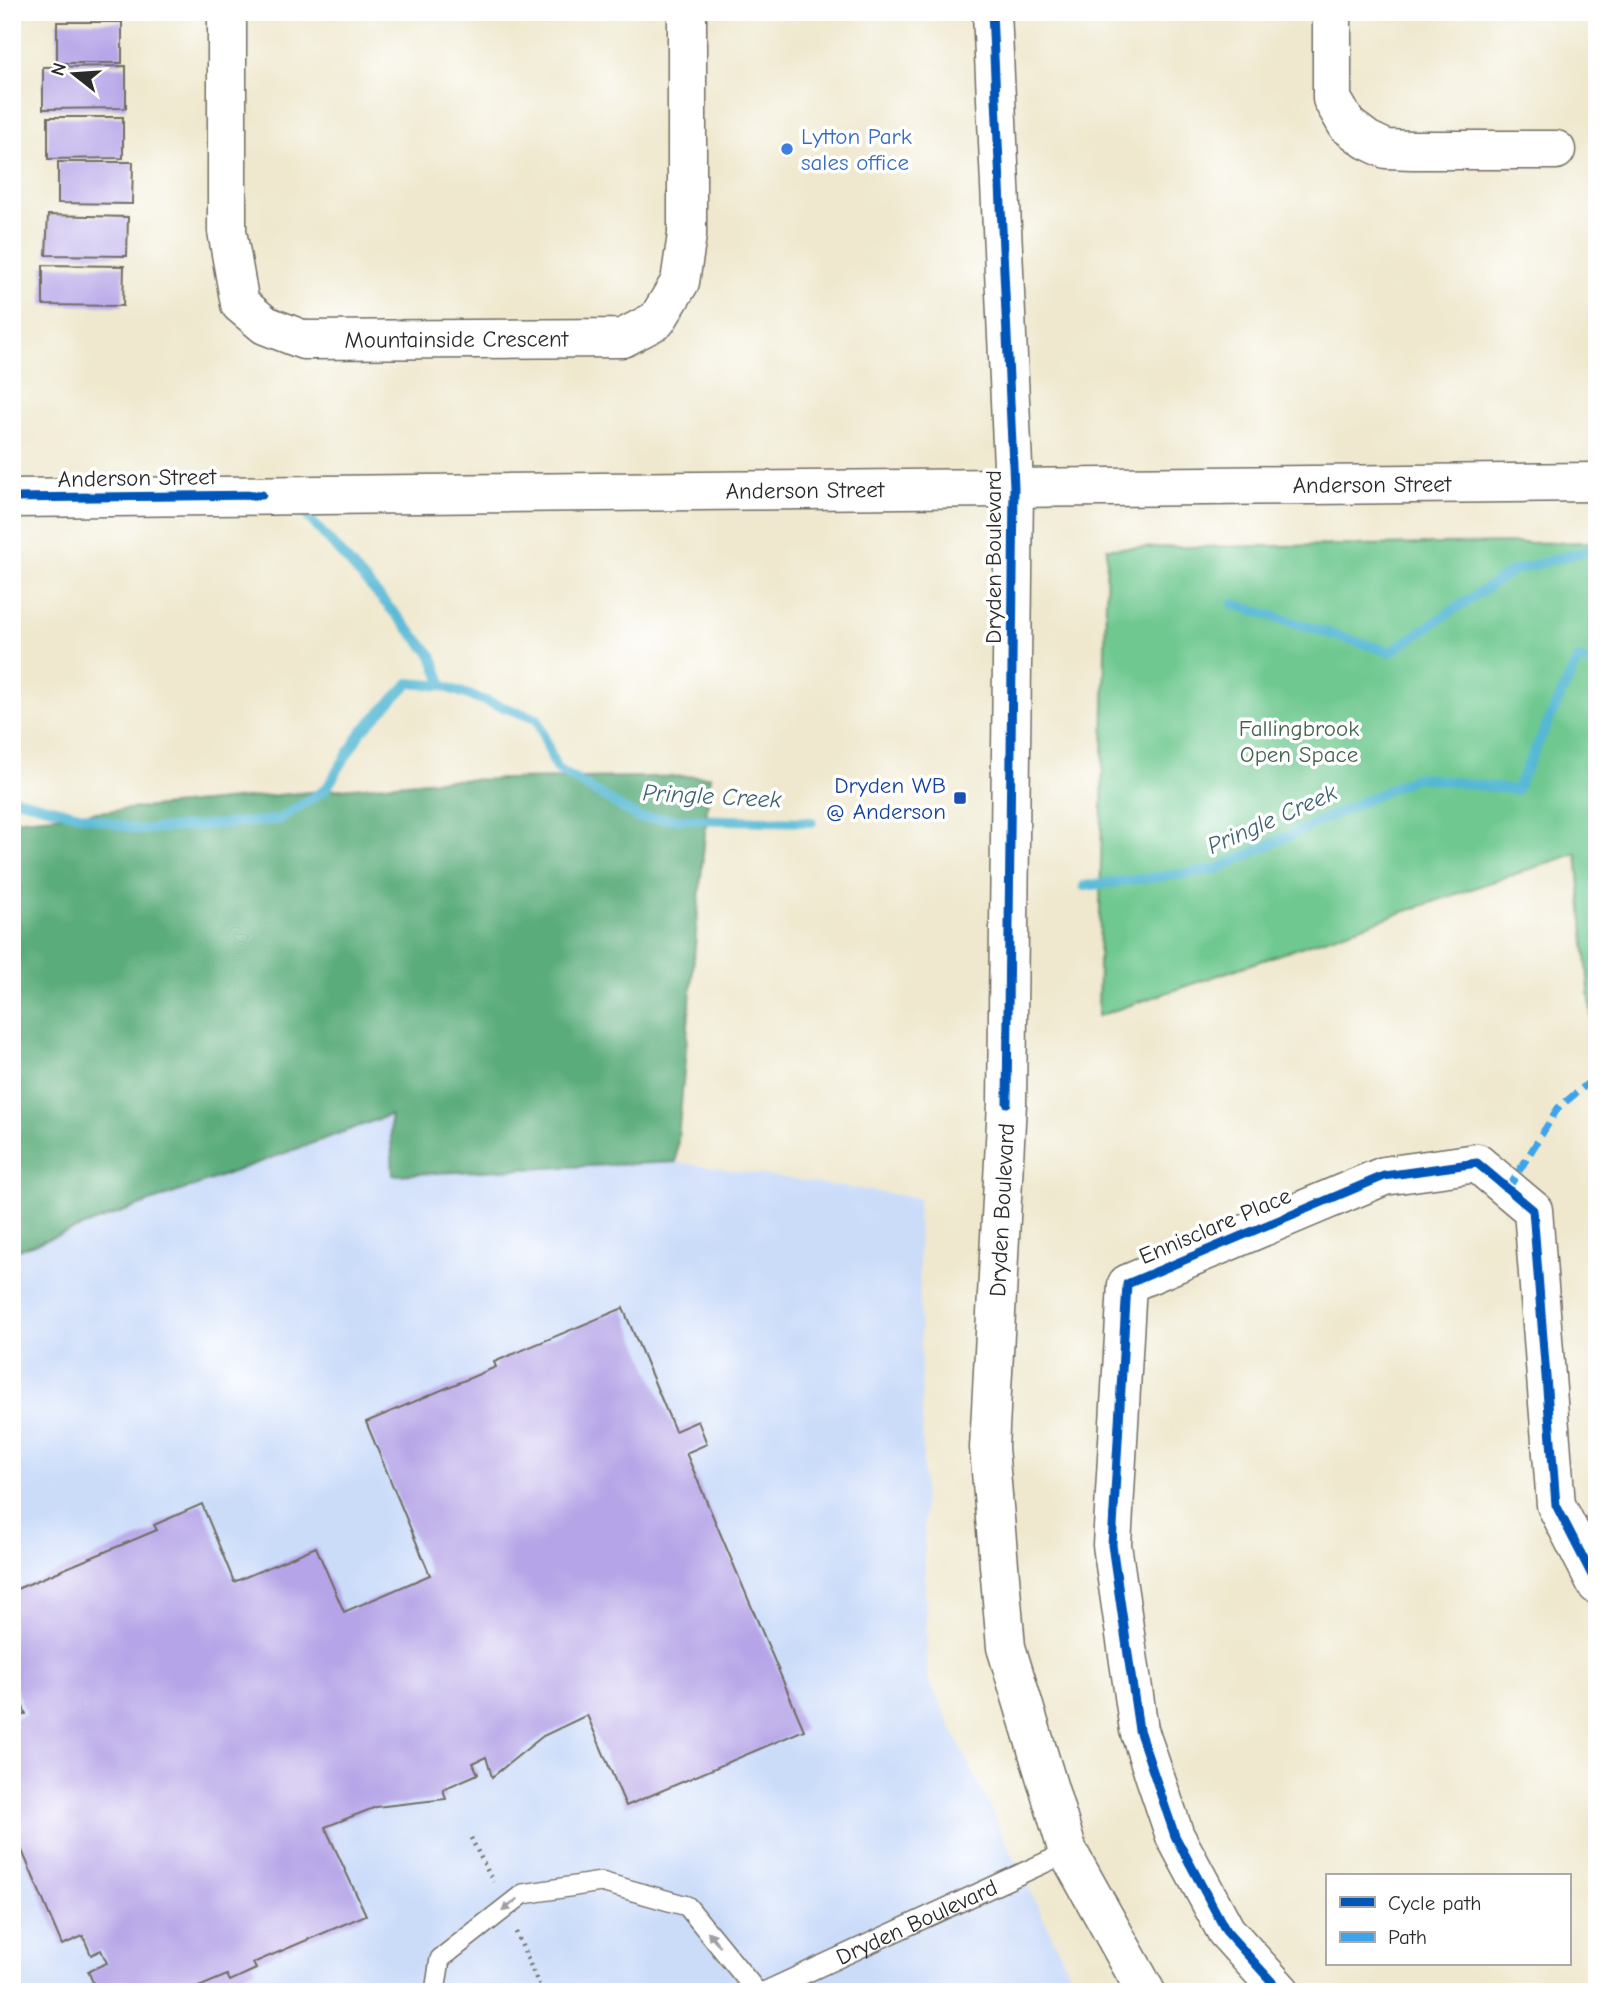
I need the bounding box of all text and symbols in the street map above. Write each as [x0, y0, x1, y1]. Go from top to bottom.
north arrow [38, 38, 108, 108]
text: N [46, 60, 71, 78]
place label: Lytton Park sales office [801, 123, 912, 176]
marker: Lytton Park sales office [779, 141, 795, 157]
street label: Mountainside Crescent [344, 325, 570, 353]
street label: Anderson Street [57, 463, 218, 493]
street label: Dryden Boulevard [980, 470, 1007, 644]
street label: Anderson Street [1292, 470, 1453, 499]
street label: Anderson Street [725, 476, 886, 504]
park label: Fallingbrook Open Space [1239, 715, 1359, 768]
place label: Dryden WB @ Anderson [826, 772, 946, 825]
water label: Pringle Creek [642, 778, 782, 814]
water label: Pringle Creek [1203, 778, 1341, 860]
marker: Dryden WB @ Anderson [952, 790, 968, 806]
street label: Dryden Boulevard [984, 1122, 1020, 1298]
street label: Ennisclare Place [1135, 1182, 1295, 1270]
street label: Dryden Boulevard [832, 1873, 1001, 1970]
legend [1326, 1874, 1570, 1966]
text: Cycle path [1388, 1891, 1481, 1915]
one-way arrow [501, 1897, 519, 1912]
text: Path [1388, 1925, 1427, 1949]
one-way arrow [707, 1930, 722, 1947]

